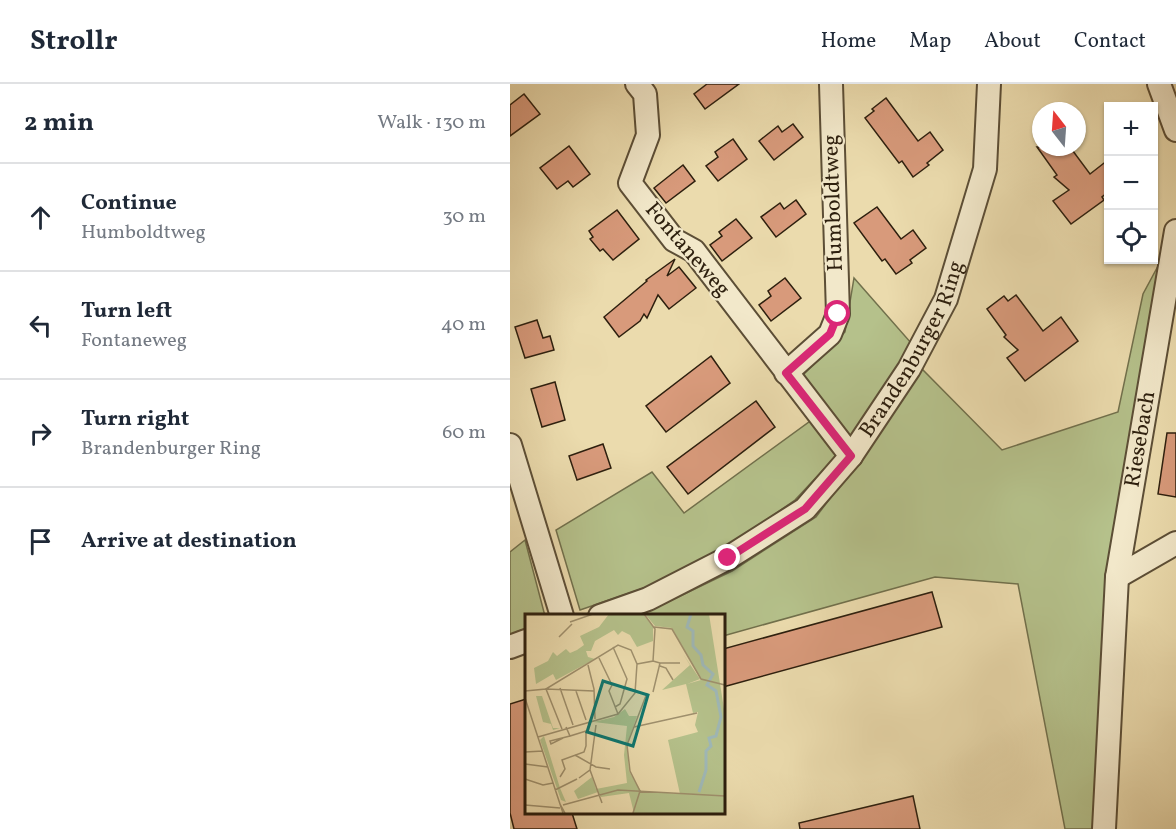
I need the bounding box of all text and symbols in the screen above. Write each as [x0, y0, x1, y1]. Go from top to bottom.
text: Strollr [30, 22, 118, 61]
text: Home [821, 27, 876, 56]
text: Map [909, 27, 951, 56]
text: About [984, 27, 1041, 56]
text: Contact [1074, 27, 1146, 56]
north arrow [1032, 102, 1086, 156]
map controls [1104, 102, 1158, 264]
button: + [1104, 102, 1158, 156]
text: 2 min [24, 105, 94, 141]
text: Walk · 130 m [377, 109, 486, 137]
street label: Humboldtweg [816, 134, 852, 272]
button: − [1104, 156, 1158, 210]
text: Continue [81, 188, 177, 219]
street label: Fontaneweg [637, 196, 737, 304]
icon: ahead [24, 201, 57, 234]
text: 30 m [442, 203, 486, 231]
button: locate [1104, 210, 1158, 264]
text: Humboldtweg [81, 219, 206, 247]
street label: Brandenburger Ring [852, 257, 972, 444]
text: Turn left [81, 296, 172, 327]
route start [824, 300, 850, 326]
icon: left [24, 309, 57, 342]
text: 40 m [441, 311, 486, 339]
text: Fontaneweg [81, 327, 187, 355]
street label: Riesebach [1117, 389, 1164, 490]
text: Turn right [81, 404, 189, 435]
icon: right [24, 417, 57, 450]
text: 60 m [442, 419, 486, 447]
text: Brandenburger Ring [81, 435, 261, 463]
icon: arrive [24, 525, 57, 558]
text: Arrive at destination [81, 526, 297, 557]
route end [714, 544, 740, 570]
inset map [525, 614, 724, 814]

